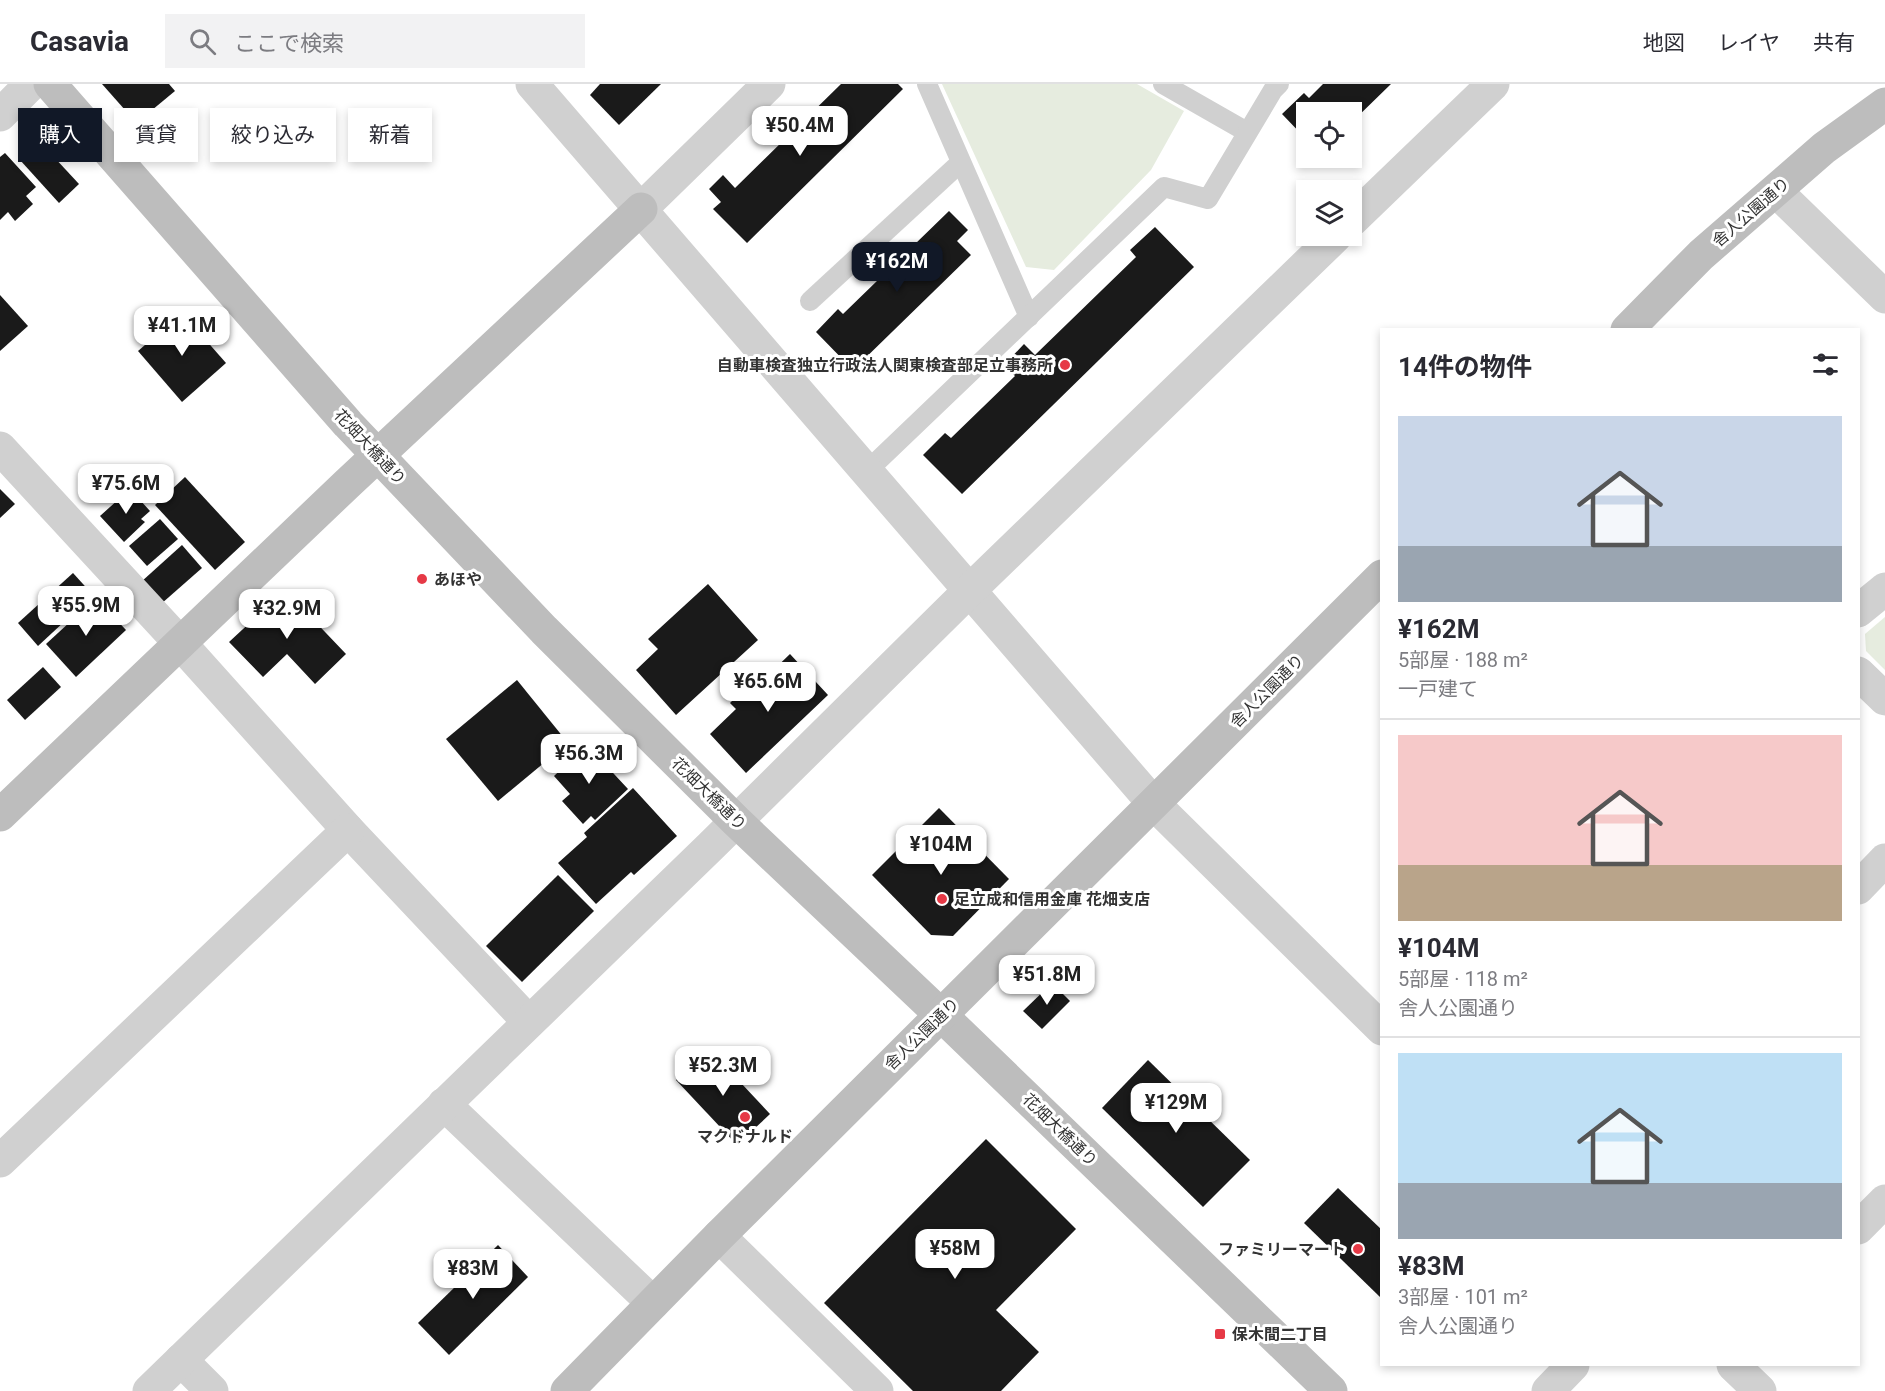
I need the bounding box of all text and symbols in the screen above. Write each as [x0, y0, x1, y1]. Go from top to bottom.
search box [165, 14, 585, 68]
text: Casavia [30, 25, 129, 58]
icon: search [186, 25, 219, 58]
text: ここで検索 [234, 31, 344, 56]
text: 地図 [1643, 31, 1685, 55]
text: レイヤ [1718, 31, 1780, 55]
text: 共有 [1813, 31, 1855, 55]
map controls [1296, 102, 1362, 246]
button: locate [1296, 102, 1362, 168]
pin: ¥50.4M [751, 106, 849, 157]
chip: 購入 [18, 108, 102, 162]
chip: 賃貸 [114, 108, 198, 162]
chip: 絞り込み [210, 108, 336, 162]
chip: 新着 [348, 108, 432, 162]
text: ¥50.4M [766, 113, 834, 137]
street label: 舎人公園通り [1709, 173, 1793, 251]
button: layers [1296, 180, 1362, 246]
pin: ¥162M [855, 242, 939, 293]
text: ¥162M [866, 249, 928, 273]
pin: ¥41.1M [133, 306, 231, 357]
text: ¥41.1M [148, 313, 216, 337]
icon: filters [1809, 348, 1842, 381]
text: 14件の物件 [1398, 352, 1532, 382]
place label: 自動車検査独立行政法人関東検査部足立事務所 [717, 356, 1053, 375]
marker: 自動車検査独立行政法人関東検査部足立事務所 [1058, 358, 1072, 372]
street label: 花畑大橋通り [330, 405, 410, 489]
icon: home [1566, 455, 1674, 563]
pin: ¥75.6M [77, 464, 175, 515]
text: ¥75.6M [92, 471, 160, 495]
place label: あほや [434, 570, 482, 589]
marker: あほや [415, 572, 429, 586]
pin: ¥55.9M [37, 586, 135, 637]
pin: ¥32.9M [238, 589, 336, 640]
text: ¥55.9M [52, 593, 120, 617]
text: ¥32.9M [253, 596, 321, 620]
text: ¥162M [1398, 614, 1479, 644]
text: 5部屋 · 188 m² [1398, 648, 1528, 672]
street label: 舎人公園通り [1226, 650, 1308, 732]
pin: ¥65.6M [719, 662, 817, 713]
text: ¥65.6M [734, 669, 802, 693]
text: 一戸建て [1398, 677, 1478, 701]
pin: ¥56.3M [540, 734, 638, 785]
text: ¥56.3M [555, 741, 623, 765]
street label: 花畑大橋通り [668, 754, 750, 834]
icon: home [1566, 774, 1674, 882]
pin: ¥104M [899, 825, 983, 876]
text: ¥104M [910, 832, 972, 856]
place label: 足立成和信用金庫 花畑支店 [954, 890, 1150, 909]
marker: 足立成和信用金庫 花畑支店 [935, 892, 949, 906]
text: ¥104M [1398, 933, 1479, 963]
pin: ¥51.8M [998, 955, 1096, 1006]
text: ¥51.8M [1013, 962, 1081, 986]
text: 5部屋 · 118 m² [1398, 967, 1528, 991]
street label: 舎人公園通り [881, 994, 963, 1074]
text: 舎人公園通り [1398, 996, 1518, 1020]
pin: ¥52.3M [674, 1046, 772, 1097]
text: ¥52.3M [689, 1053, 757, 1077]
pin: ¥129M [1134, 1083, 1218, 1134]
street label: 花畑大橋通り [1019, 1090, 1101, 1170]
text: ¥129M [1145, 1090, 1207, 1114]
icon: home [1566, 1092, 1674, 1200]
marker: マクドナルド [738, 1110, 752, 1124]
place label: マクドナルド [697, 1127, 793, 1146]
pin: ¥58M [919, 1229, 991, 1280]
text: ¥58M [929, 1236, 981, 1260]
place label: ファミリーマート [1218, 1240, 1346, 1259]
marker: ファミリーマート [1351, 1242, 1365, 1256]
pin: ¥83M [437, 1249, 509, 1300]
text: ¥83M [1398, 1251, 1465, 1281]
text: ¥83M [447, 1256, 499, 1280]
text: 3部屋 · 101 m² [1398, 1285, 1528, 1309]
text: 舎人公園通り [1398, 1314, 1518, 1338]
place label: 保木間二丁目 [1232, 1325, 1328, 1344]
marker: 保木間二丁目 [1213, 1327, 1227, 1341]

